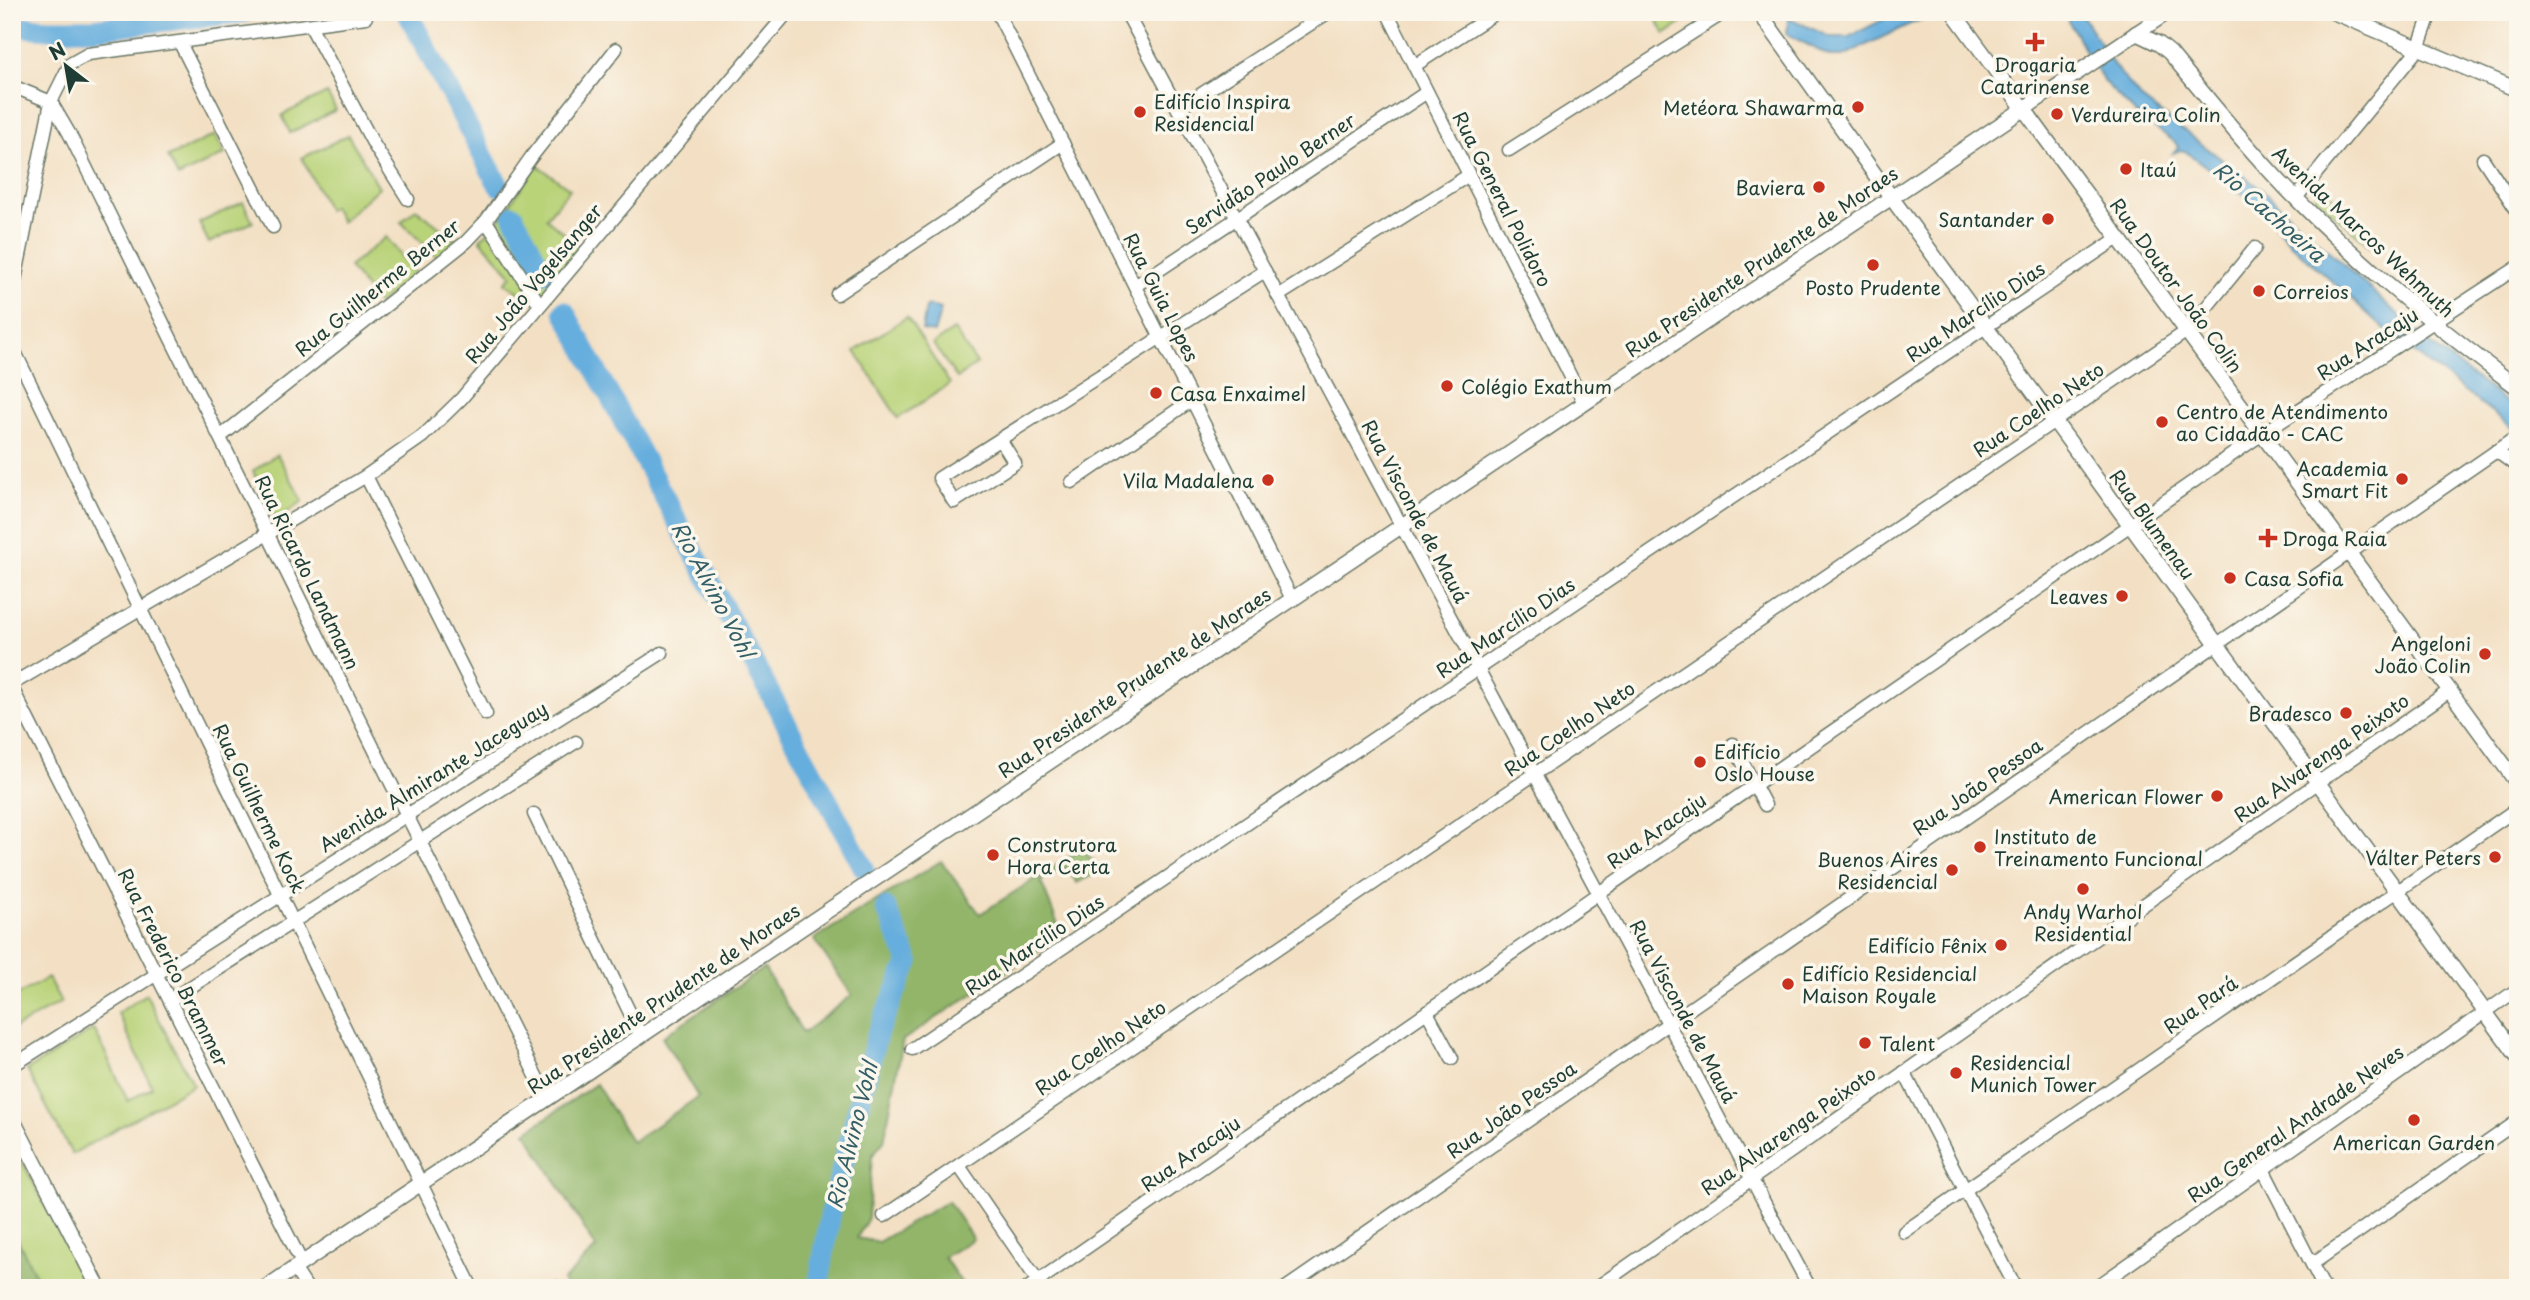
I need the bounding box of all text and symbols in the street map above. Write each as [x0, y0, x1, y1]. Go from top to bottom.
north arrow [32, 32, 102, 102]
marker: Drogaria Catarinense [2027, 34, 2043, 50]
text: N [43, 35, 70, 66]
place label: Drogaria Catarinense [1980, 50, 2090, 100]
place label: Edifício Inspira Residencial [1154, 87, 1290, 137]
place label: Metéora Shawarma [1663, 93, 1844, 121]
marker: Metéora Shawarma [1850, 99, 1866, 115]
place label: Verdureira Colin [2071, 100, 2221, 128]
marker: Edifício Inspira Residencial [1132, 104, 1148, 120]
street label: Servidão Paulo Berner [1179, 105, 1361, 241]
street label: Rua General Polidoro [1447, 106, 1559, 292]
marker: Verdureira Colin [2049, 106, 2065, 122]
street label: Avenida Marcos Wehmuth [2267, 139, 2461, 323]
water label: Rio Cachoeira [2207, 153, 2334, 269]
place label: Itaú [2140, 155, 2176, 183]
street label: Rua Presidente Prudente de Moraes [1619, 159, 1903, 363]
marker: Itaú [2118, 161, 2134, 177]
place label: Baviera [1735, 173, 1805, 201]
marker: Baviera [1811, 179, 1827, 195]
street label: Rua Doutor João Colin [2104, 192, 2250, 378]
street label: Rua João Vogelsanger [458, 197, 608, 369]
place label: Santander [1938, 205, 2034, 233]
street label: Rua Guilherme Berner [288, 211, 466, 362]
marker: Santander [2040, 211, 2056, 227]
street label: Rua Guia Lopes [1117, 228, 1207, 366]
street label: Rua Marcílio Dias [1900, 254, 2050, 368]
marker: Posto Prudente [1865, 257, 1881, 273]
place label: Posto Prudente [1805, 273, 1941, 301]
place label: Correios [2273, 277, 2349, 305]
marker: Correios [2251, 283, 2267, 299]
street label: Rua Aracaju [2311, 300, 2423, 386]
street label: Rua Coelho Neto [1967, 355, 2109, 463]
place label: Colégio Exathum [1461, 372, 1612, 400]
marker: Colégio Exathum [1439, 378, 1455, 394]
place label: Casa Enxaimel [1170, 379, 1306, 407]
marker: Casa Enxaimel [1148, 385, 1164, 401]
place label: Centro de Atendimento ao Cidadão - CAC [2176, 397, 2388, 447]
street label: Rua Visconde de Mauá [1356, 414, 1476, 608]
marker: Centro de Atendimento ao Cidadão - CAC [2154, 414, 2170, 430]
place label: Academia Smart Fit [2296, 454, 2388, 504]
street label: Rua Blumenau [2104, 463, 2202, 585]
place label: Vila Madalena [1123, 466, 1254, 494]
street label: Rua Ricardo Landmann [249, 470, 367, 674]
marker: Academia Smart Fit [2394, 471, 2410, 487]
marker: Vila Madalena [1260, 472, 1276, 488]
water label: Rio Alvino Vohl [665, 515, 765, 665]
place label: Droga Raia [2282, 524, 2387, 552]
marker: Droga Raia [2260, 530, 2276, 546]
place label: Casa Sofia [2244, 564, 2344, 592]
street label: Rua Marcílio Dias [1430, 570, 1580, 684]
marker: Casa Sofia [2222, 570, 2238, 586]
street label: Rua Presidente Prudente de Moraes [992, 580, 1276, 784]
place label: Leaves [2049, 582, 2108, 610]
marker: Leaves [2114, 588, 2130, 604]
place label: Angeloni João Colin [2374, 629, 2471, 679]
marker: Angeloni João Colin [2477, 646, 2493, 662]
street label: Rua Coelho Neto [1498, 674, 1640, 782]
street label: Rua Alvarenga Peixoto [2228, 686, 2414, 828]
street label: Avenida Almirante Jaceguay [313, 694, 553, 858]
place label: Bradesco [2248, 699, 2332, 727]
marker: Bradesco [2338, 705, 2354, 721]
street label: Rua Guilherme Kock [207, 719, 313, 898]
street label: Rua João Pessoa [1906, 731, 2048, 841]
place label: Edifício Oslo House [1714, 737, 1815, 787]
marker: Edifício Oslo House [1692, 754, 1708, 770]
place label: American Flower [2049, 782, 2203, 810]
street label: Rua Aracaju [1601, 785, 1711, 875]
marker: American Flower [2209, 788, 2225, 804]
place label: Instituto de Treinamento Funcional [1994, 822, 2203, 872]
place label: Construtora Hora Certa [1007, 830, 1117, 880]
marker: Instituto de Treinamento Funcional [1972, 839, 1988, 855]
place label: Válter Peters [2365, 843, 2481, 871]
place label: Buenos Aires Residencial [1817, 845, 1938, 895]
marker: Construtora Hora Certa [985, 847, 1001, 863]
marker: Válter Peters [2487, 849, 2503, 865]
marker: Buenos Aires Residencial [1944, 862, 1960, 878]
street label: Rua Frederico Brammer [112, 863, 236, 1071]
marker: Andy Warhol Residential [2075, 881, 2091, 897]
street label: Rua Marcílio Dias [959, 887, 1109, 1001]
street label: Rua Presidente Prudente de Moraes [521, 896, 805, 1100]
place label: Andy Warhol Residential [2024, 897, 2142, 947]
street label: Rua Visconde de Mauá [1624, 914, 1744, 1108]
place label: Edifício Fênix [1868, 931, 1987, 959]
marker: Edifício Fênix [1993, 937, 2009, 953]
place label: Edifício Residencial Maison Royale [1802, 959, 1977, 1009]
street label: Rua Pará [2157, 968, 2243, 1040]
marker: Edifício Residencial Maison Royale [1780, 976, 1796, 992]
street label: Rua Coelho Neto [1029, 993, 1171, 1101]
place label: Talent [1879, 1029, 1936, 1057]
marker: Talent [1857, 1035, 1873, 1051]
street label: Rua General Andrade Neves [2181, 1037, 2409, 1209]
place label: Residencial Munich Tower [1970, 1048, 2097, 1098]
street label: Rua João Pessoa [1440, 1054, 1582, 1164]
water label: Rio Alvino Vohl [817, 1055, 885, 1212]
street label: Rua Alvarenga Peixoto [1695, 1059, 1881, 1201]
marker: Residencial Munich Tower [1948, 1065, 1964, 1081]
street label: Rua Aracaju [1135, 1108, 1245, 1198]
marker: American Garden [2406, 1112, 2422, 1128]
place label: American Garden [2333, 1128, 2495, 1156]

